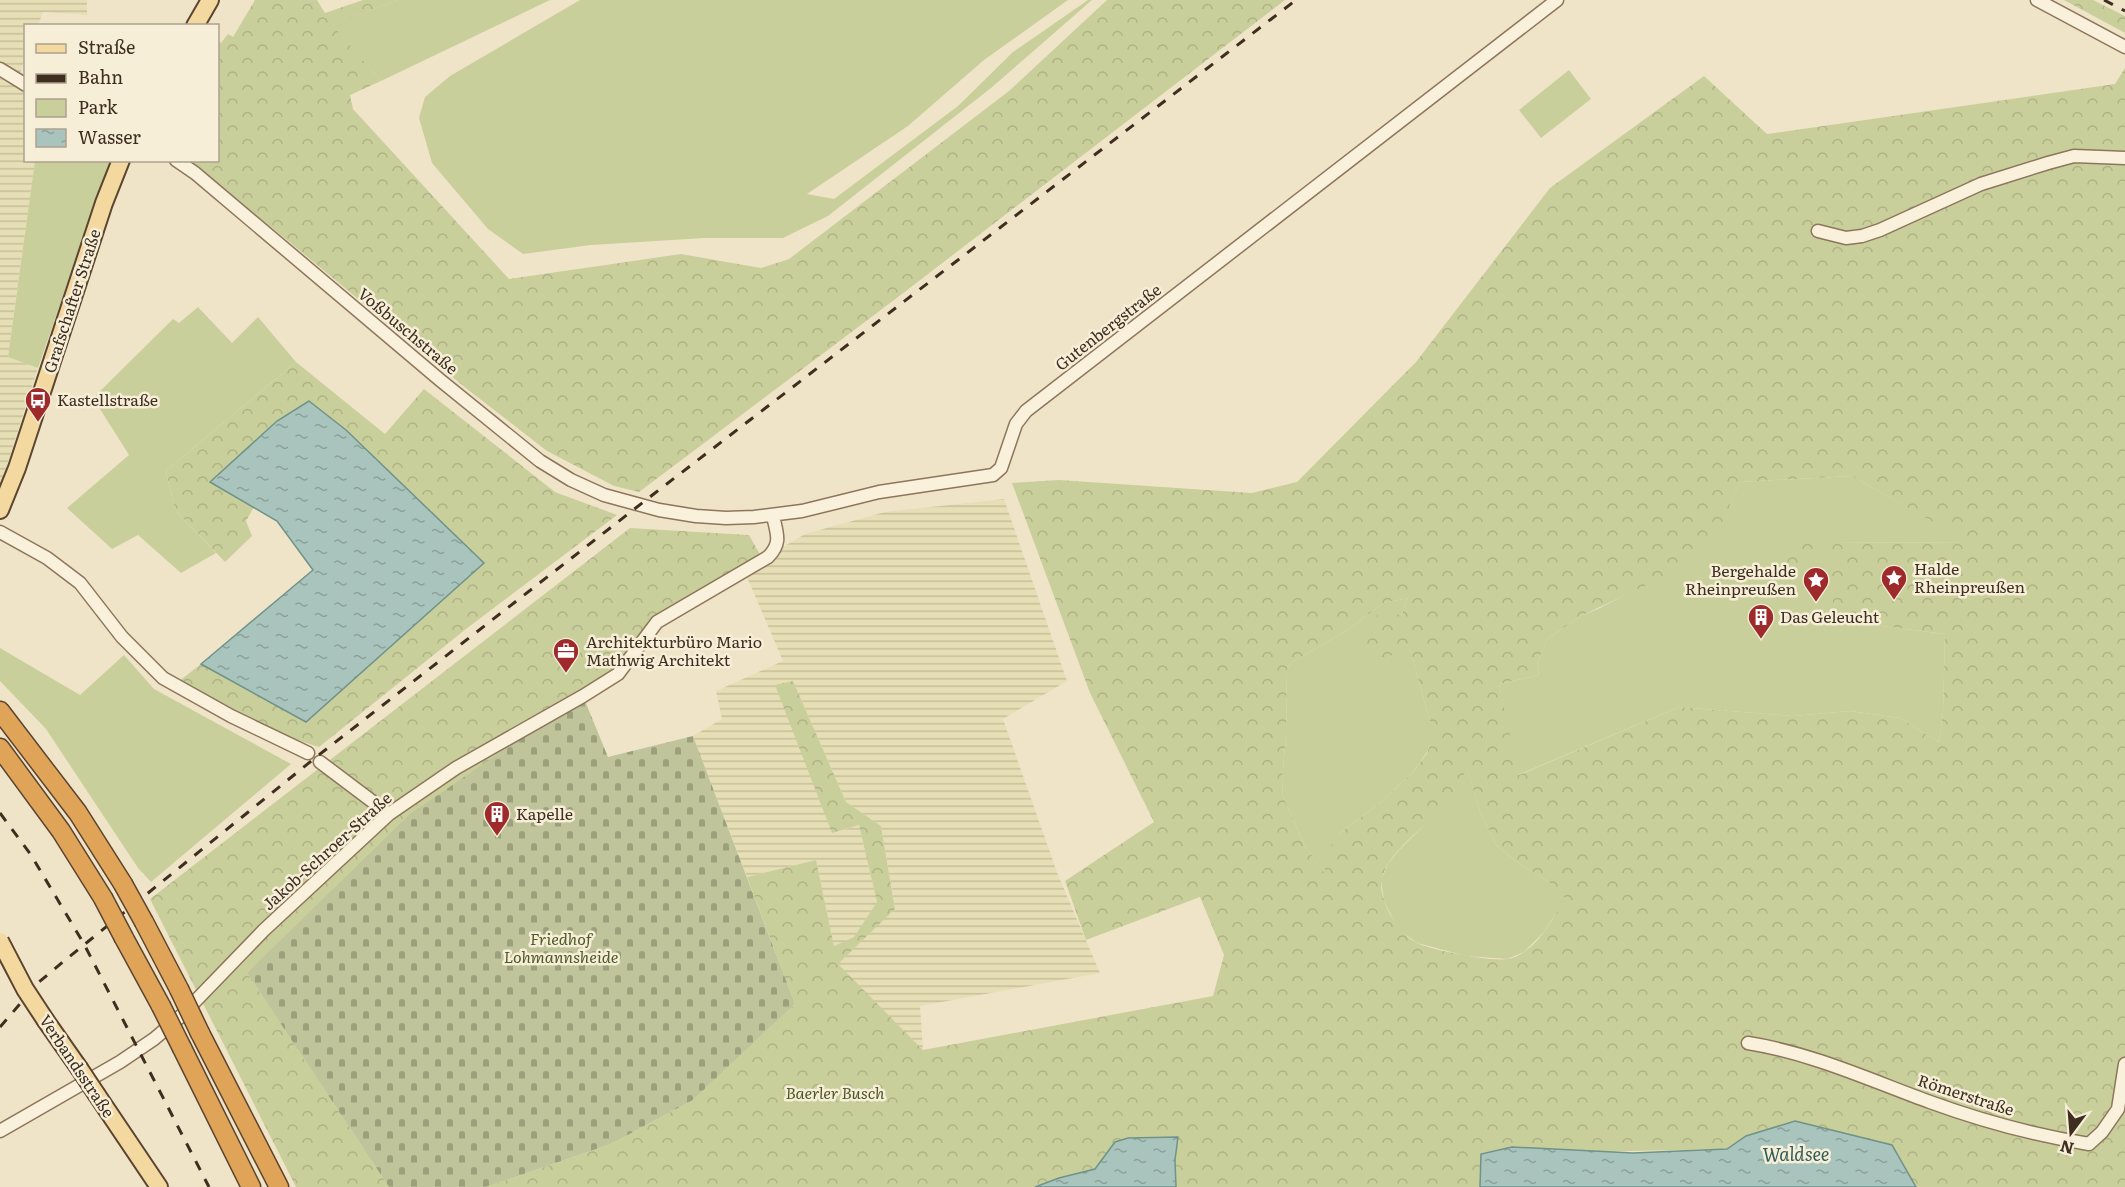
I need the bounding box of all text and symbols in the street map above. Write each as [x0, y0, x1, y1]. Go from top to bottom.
legend [24, 24, 219, 162]
text: Straße [78, 33, 135, 60]
text: Bahn [78, 63, 123, 90]
text: Park [78, 93, 119, 120]
text: Wasser [78, 123, 141, 150]
street label: Grafschafter Straße [36, 226, 106, 376]
street label: Gutenbergstraße [1049, 277, 1166, 375]
street label: Voßbuschstraße [353, 281, 464, 379]
bus stop icon: Kastellstraße [23, 385, 53, 423]
place label: Kastellstraße [57, 387, 158, 411]
place label: Halde Rheinpreußen [1914, 556, 2025, 598]
place label: Bergehalde Rheinpreußen [1685, 558, 1796, 600]
place icon: Halde Rheinpreußen [1879, 563, 1909, 601]
place icon: Bergehalde Rheinpreußen [1801, 565, 1831, 603]
building icon: Das Geleucht [1746, 602, 1776, 640]
place label: Das Geleucht [1780, 604, 1880, 628]
place label: Architekturbüro Mario Mathwig Architekt [586, 629, 762, 671]
office icon: Architekturbüro Mario Mathwig Architekt [551, 636, 581, 674]
street label: Jakob-Schroer-Straße [256, 786, 396, 915]
building icon: Kapelle [482, 799, 512, 837]
place label: Kapelle [516, 801, 573, 825]
park label: Friedhof Lohmannsheide [504, 926, 618, 968]
street label: Verbandsstraße [34, 1009, 121, 1122]
street label: Römerstraße [1915, 1067, 2018, 1121]
park label: Baerler Busch [786, 1080, 885, 1104]
north arrow [2041, 1103, 2101, 1163]
text: N [2057, 1135, 2076, 1162]
water label: Waldsee [1763, 1140, 1829, 1167]

